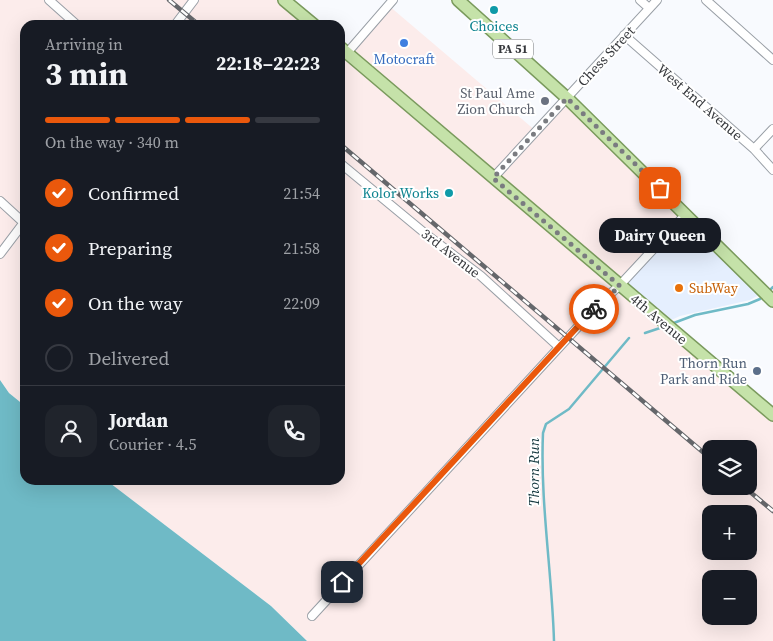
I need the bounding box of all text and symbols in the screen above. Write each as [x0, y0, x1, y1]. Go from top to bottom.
marker: Choices [488, 4, 500, 16]
place label: Choices [469, 16, 519, 36]
street label: Chess Street [573, 21, 640, 91]
text: Arriving in [45, 33, 123, 55]
marker: Motocraft [398, 37, 410, 49]
road number: PA 51 [493, 40, 533, 59]
place label: Motocraft [374, 49, 434, 69]
text: 22:18–22:23 [216, 50, 320, 76]
text: 3 min [45, 52, 128, 96]
street label: West End Avenue [653, 59, 747, 145]
place label: St Paul Ame Zion Church [457, 83, 535, 119]
marker: St Paul Ame Zion Church [539, 95, 551, 107]
text: On the way · 340 m [45, 131, 179, 153]
pin [639, 167, 681, 209]
icon: bag [646, 174, 674, 202]
icon: check [45, 179, 73, 207]
text: Confirmed [88, 180, 179, 206]
text: 21:54 [283, 182, 320, 204]
place label: Kolor Works [362, 183, 439, 203]
marker: Kolor Works [443, 187, 455, 199]
callout: Dairy Queen [599, 218, 721, 253]
street label: 3rd Avenue [417, 224, 485, 282]
text: Dairy Queen [614, 224, 706, 246]
icon: check [45, 234, 73, 262]
text: Preparing [88, 235, 172, 261]
text: 21:58 [283, 237, 320, 259]
place label: SubWay [689, 278, 739, 298]
marker: SubWay [673, 282, 685, 294]
courier [569, 284, 619, 334]
icon: check [45, 289, 73, 317]
street label: 4th Avenue [626, 289, 692, 349]
text: On the way [88, 290, 183, 316]
text: 22:09 [283, 292, 320, 314]
icon: bike [580, 295, 608, 323]
text: Delivered [88, 345, 169, 371]
place label: Thorn Run Park and Ride [660, 353, 748, 389]
marker: Thorn Run Park and Ride [751, 365, 763, 377]
button: person [45, 405, 97, 457]
button: phone [268, 405, 320, 457]
text: Jordan [109, 407, 168, 433]
text: Courier · 4.5 [109, 433, 197, 455]
water label: Thorn Run [523, 437, 544, 506]
map controls [702, 440, 757, 625]
button: layers [702, 440, 757, 495]
button: + [702, 505, 757, 560]
pin [321, 561, 363, 603]
icon: home [328, 568, 356, 596]
button: − [702, 570, 757, 625]

